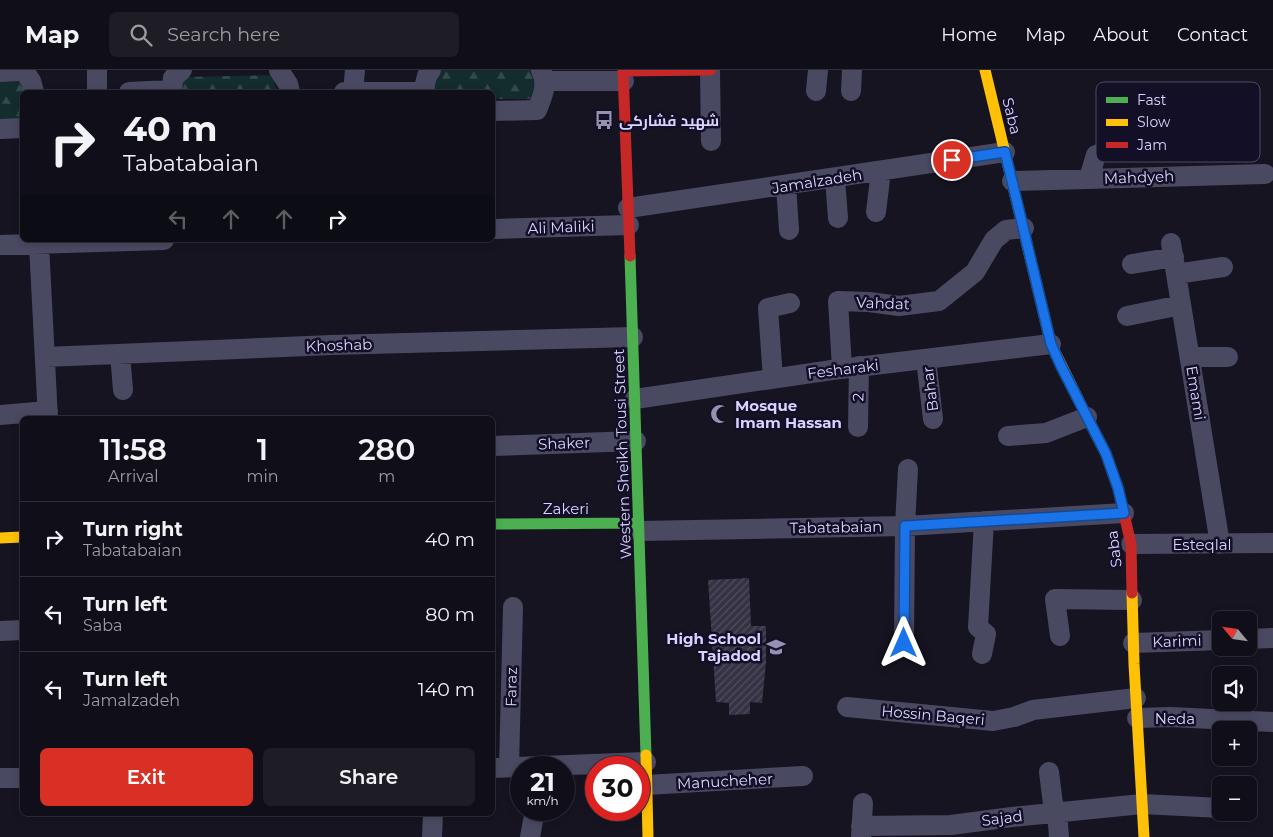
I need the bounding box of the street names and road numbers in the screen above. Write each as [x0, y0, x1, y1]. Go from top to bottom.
street label: Saba [998, 96, 1026, 136]
street label: Jamalzadeh [770, 164, 863, 198]
street label: Mahdyeh [1103, 166, 1175, 188]
street label: Ali Maliki [527, 216, 595, 238]
street label: Vahdat [856, 293, 910, 313]
street label: Khoshab [305, 334, 373, 356]
street label: Western Sheikh Tousi Street [609, 348, 635, 560]
street label: Fesharaki [806, 355, 880, 383]
street label: Emami [1182, 364, 1210, 422]
street label: Bahar [918, 365, 942, 413]
street label: 2 [848, 392, 868, 402]
street label: Shaker [538, 433, 590, 453]
street label: Zakeri [543, 499, 589, 518]
street label: Tabatabaian [790, 517, 882, 537]
street label: Saba [1102, 529, 1126, 569]
street label: Esteqlal [1172, 535, 1232, 554]
street label: Karimi [1152, 631, 1202, 651]
street label: Faraz [501, 667, 521, 707]
street label: Hossin Baqeri [881, 701, 985, 729]
street label: Neda [1155, 709, 1195, 728]
street label: Manucheher [676, 769, 774, 793]
street label: Sajad [980, 806, 1024, 830]

